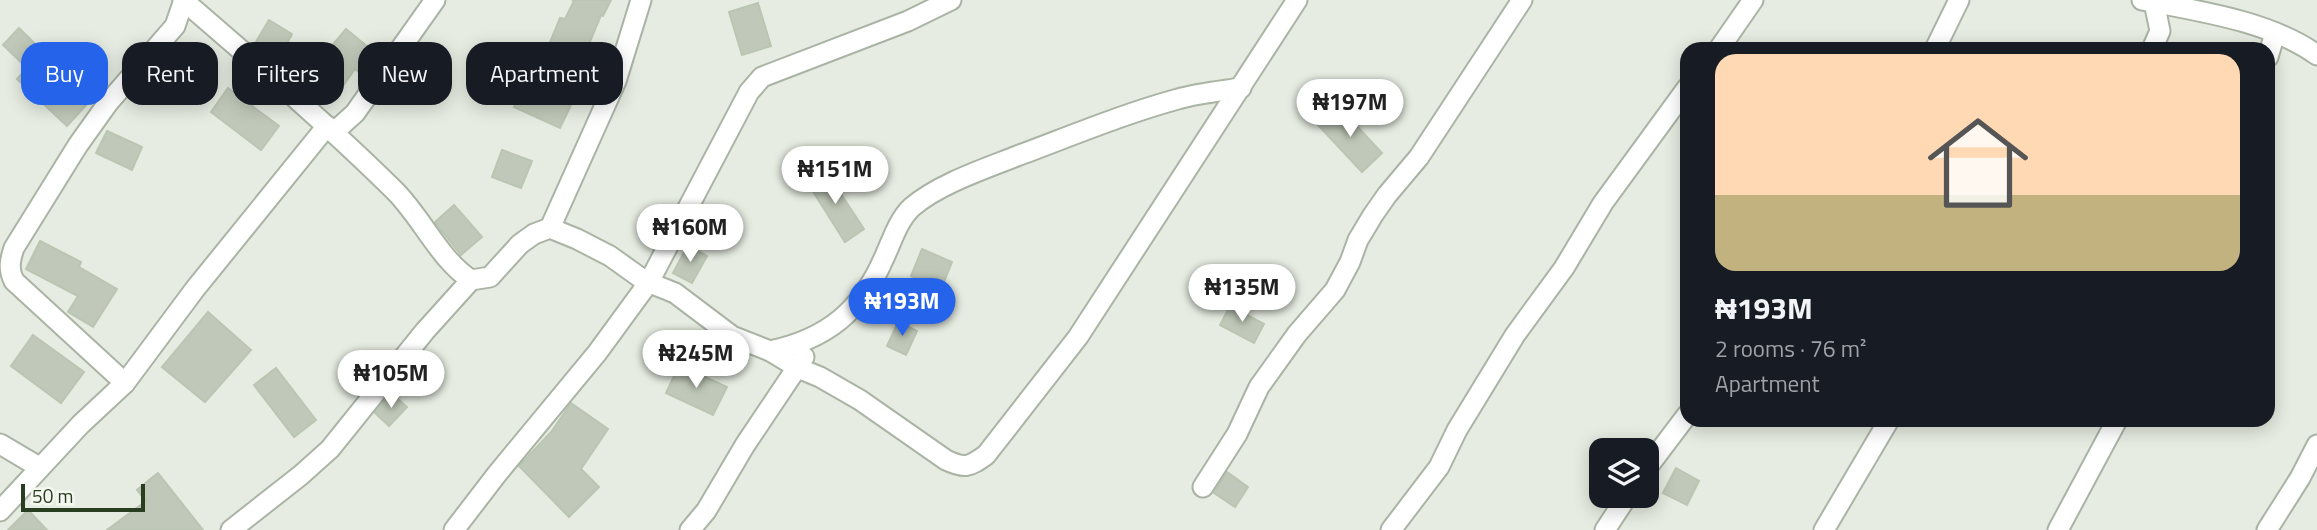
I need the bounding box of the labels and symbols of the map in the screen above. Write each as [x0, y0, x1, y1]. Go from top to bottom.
pin: ₦197M [1301, 80, 1399, 139]
pin: ₦151M [786, 146, 884, 206]
pin: ₦160M [641, 204, 739, 264]
pin: ₦135M [1193, 264, 1291, 324]
pin: ₦193M [853, 278, 951, 338]
pin: ₦245M [647, 330, 745, 390]
pin: ₦105M [342, 350, 440, 410]
scale bar [21, 481, 145, 513]

